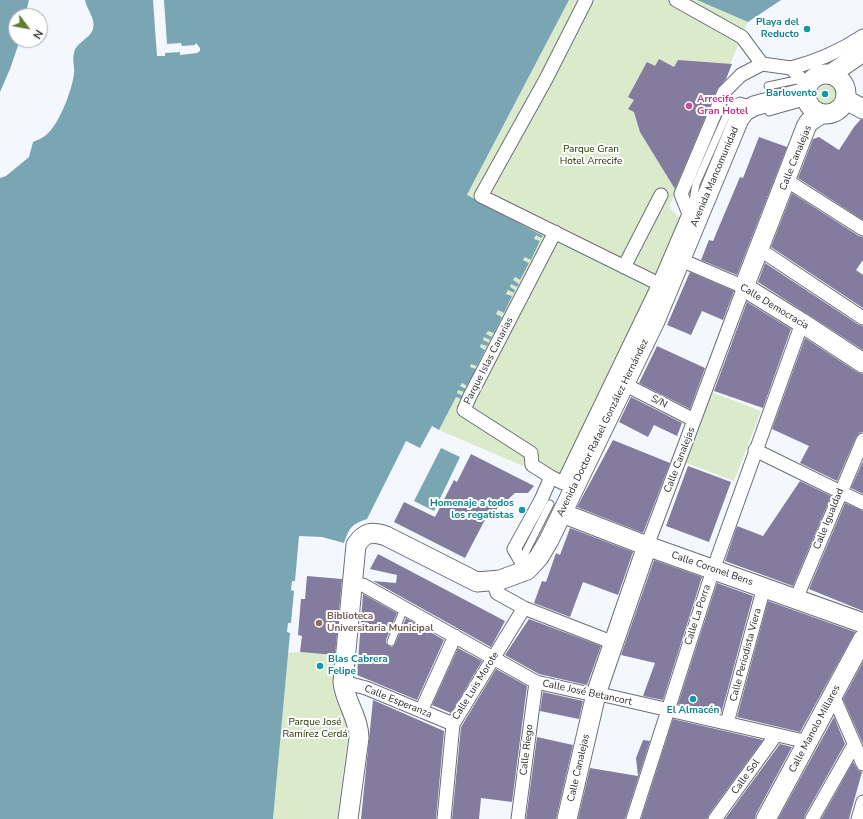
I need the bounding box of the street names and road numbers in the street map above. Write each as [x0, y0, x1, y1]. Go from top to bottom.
street label: Calle Canalejas [777, 124, 815, 192]
street label: Avenida Mancomunidad [688, 125, 742, 229]
street label: Calle Democracia [737, 282, 811, 332]
street label: Parque Islas Canarias [462, 315, 516, 407]
street label: Avenida Doctor Rafael González Hernández [555, 337, 651, 519]
street label: S/N [649, 393, 669, 411]
street label: Calle Canalejas [662, 426, 698, 494]
street label: Calle Igualdad [811, 487, 847, 551]
street label: Calle Coronel Bens [670, 549, 754, 589]
street label: Calle La Porra [683, 583, 713, 647]
street label: Calle Periodista Viera [728, 607, 764, 703]
street label: Calle Luis Morote [450, 650, 502, 722]
street label: Calle José Betancort [541, 678, 633, 708]
street label: Calle Esperanza [362, 683, 434, 721]
street label: Calle Manolo Millares [787, 683, 843, 775]
street label: Calle Riego [518, 724, 536, 776]
street label: Calle Canalejas [565, 733, 593, 803]
street label: Calle Sol [729, 757, 763, 797]

